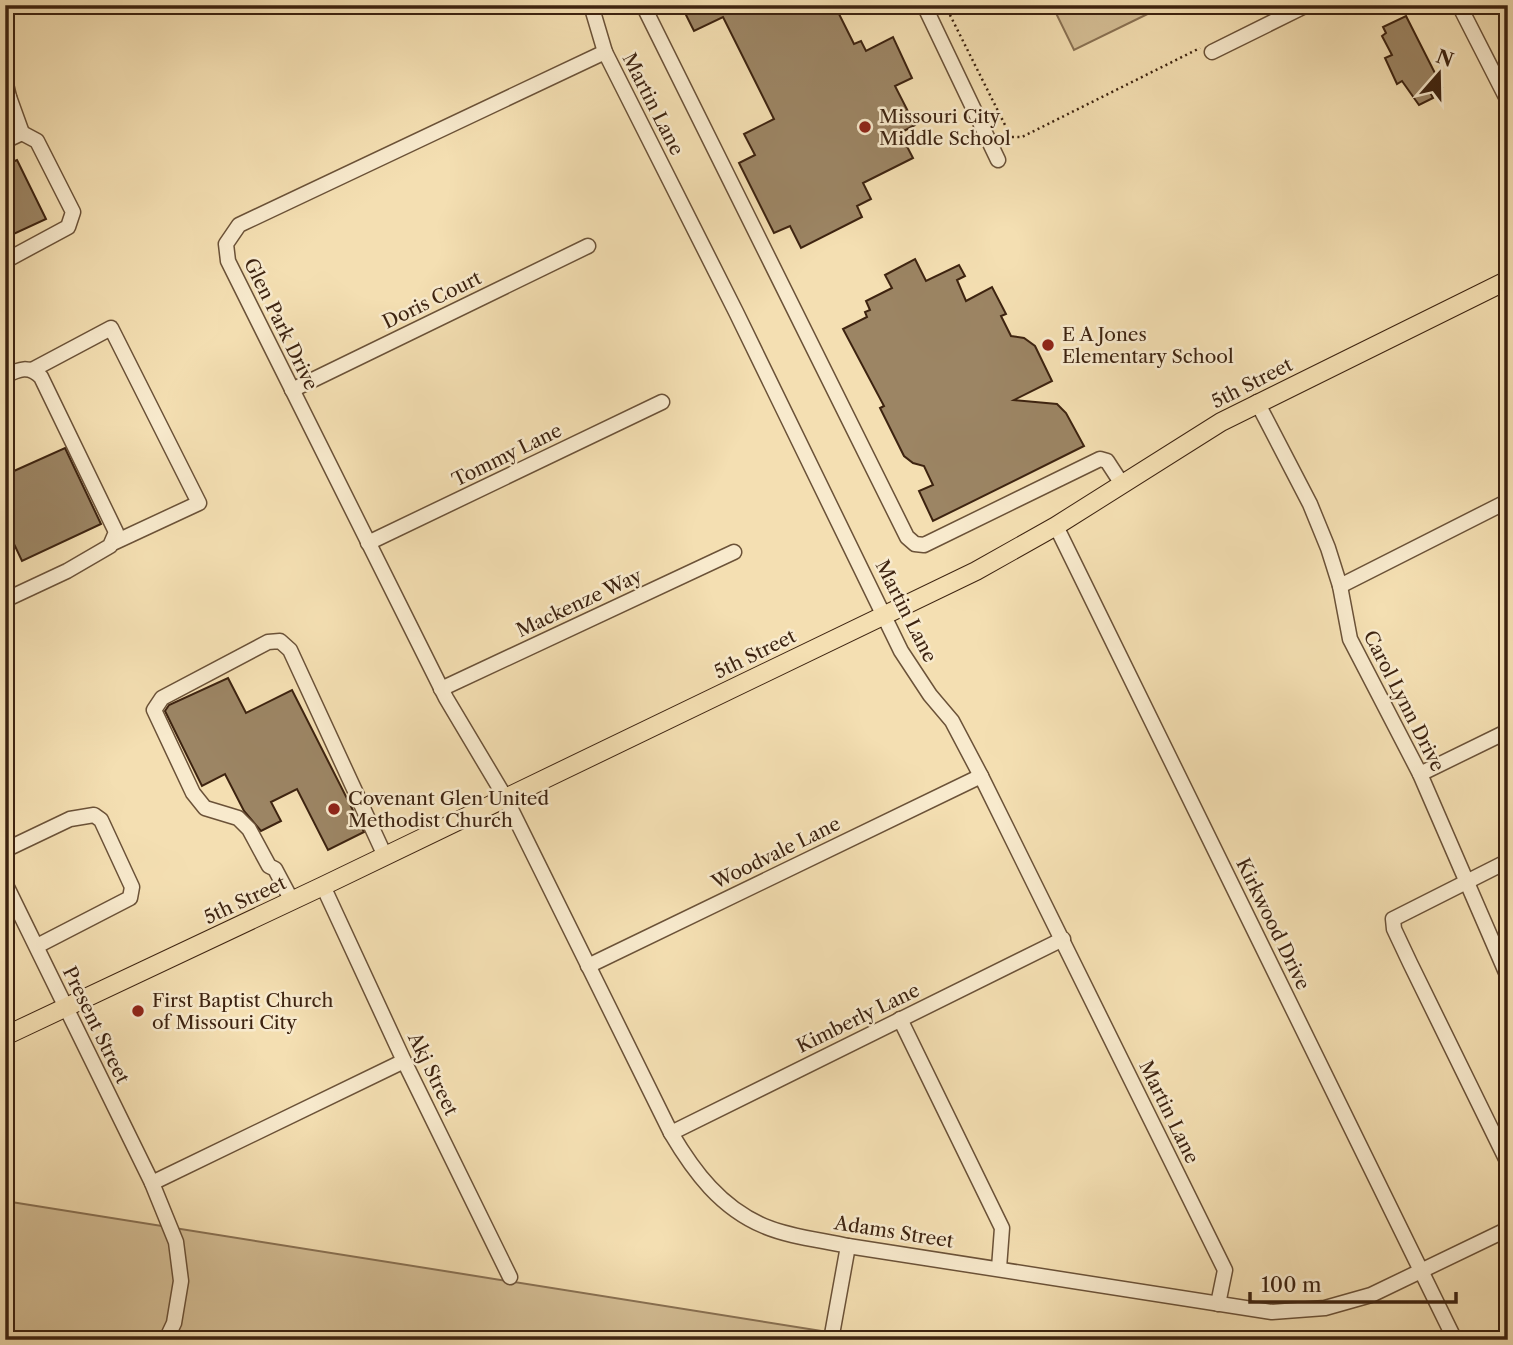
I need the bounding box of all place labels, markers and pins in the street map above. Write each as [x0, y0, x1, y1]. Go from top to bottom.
place label: Missouri City Middle School [879, 105, 1011, 150]
marker: Missouri City Middle School [857, 119, 873, 135]
place label: E A Jones Elementary School [1062, 323, 1234, 368]
marker: E A Jones Elementary School [1040, 337, 1056, 353]
place label: Covenant Glen United Methodist Church [348, 787, 549, 832]
marker: Covenant Glen United Methodist Church [326, 801, 342, 817]
place label: First Baptist Church of Missouri City [152, 989, 333, 1034]
marker: First Baptist Church of Missouri City [130, 1003, 146, 1019]

